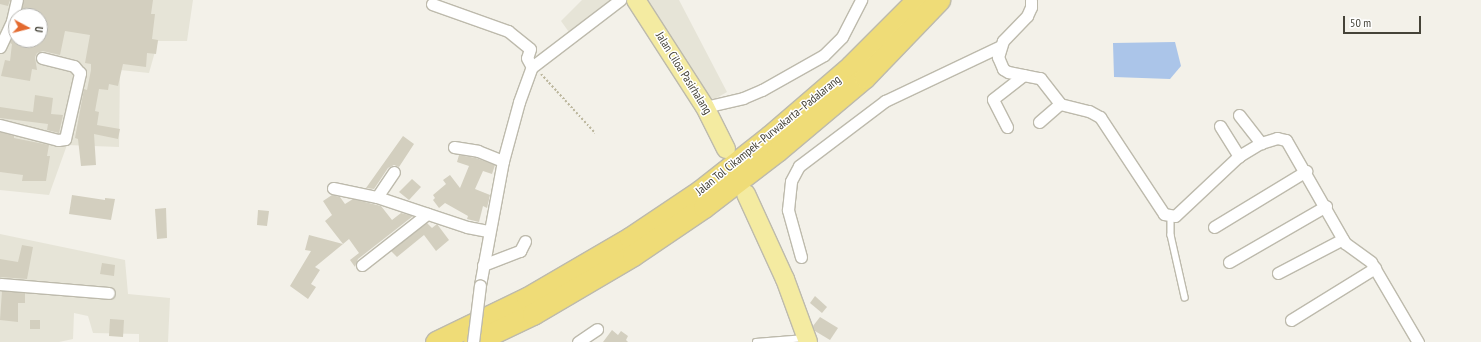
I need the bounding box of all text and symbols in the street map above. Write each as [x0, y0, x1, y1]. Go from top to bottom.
north arrow [8, 8, 48, 48]
scale bar [1345, 8, 1423, 34]
text: 50 m [1350, 15, 1371, 30]
text: U [32, 26, 46, 33]
street label: Jalan Ciloa Pasirhalang [653, 29, 715, 117]
street label: Jalan Tol Cikampek–Purwakarta–Padalarang [692, 72, 844, 198]

